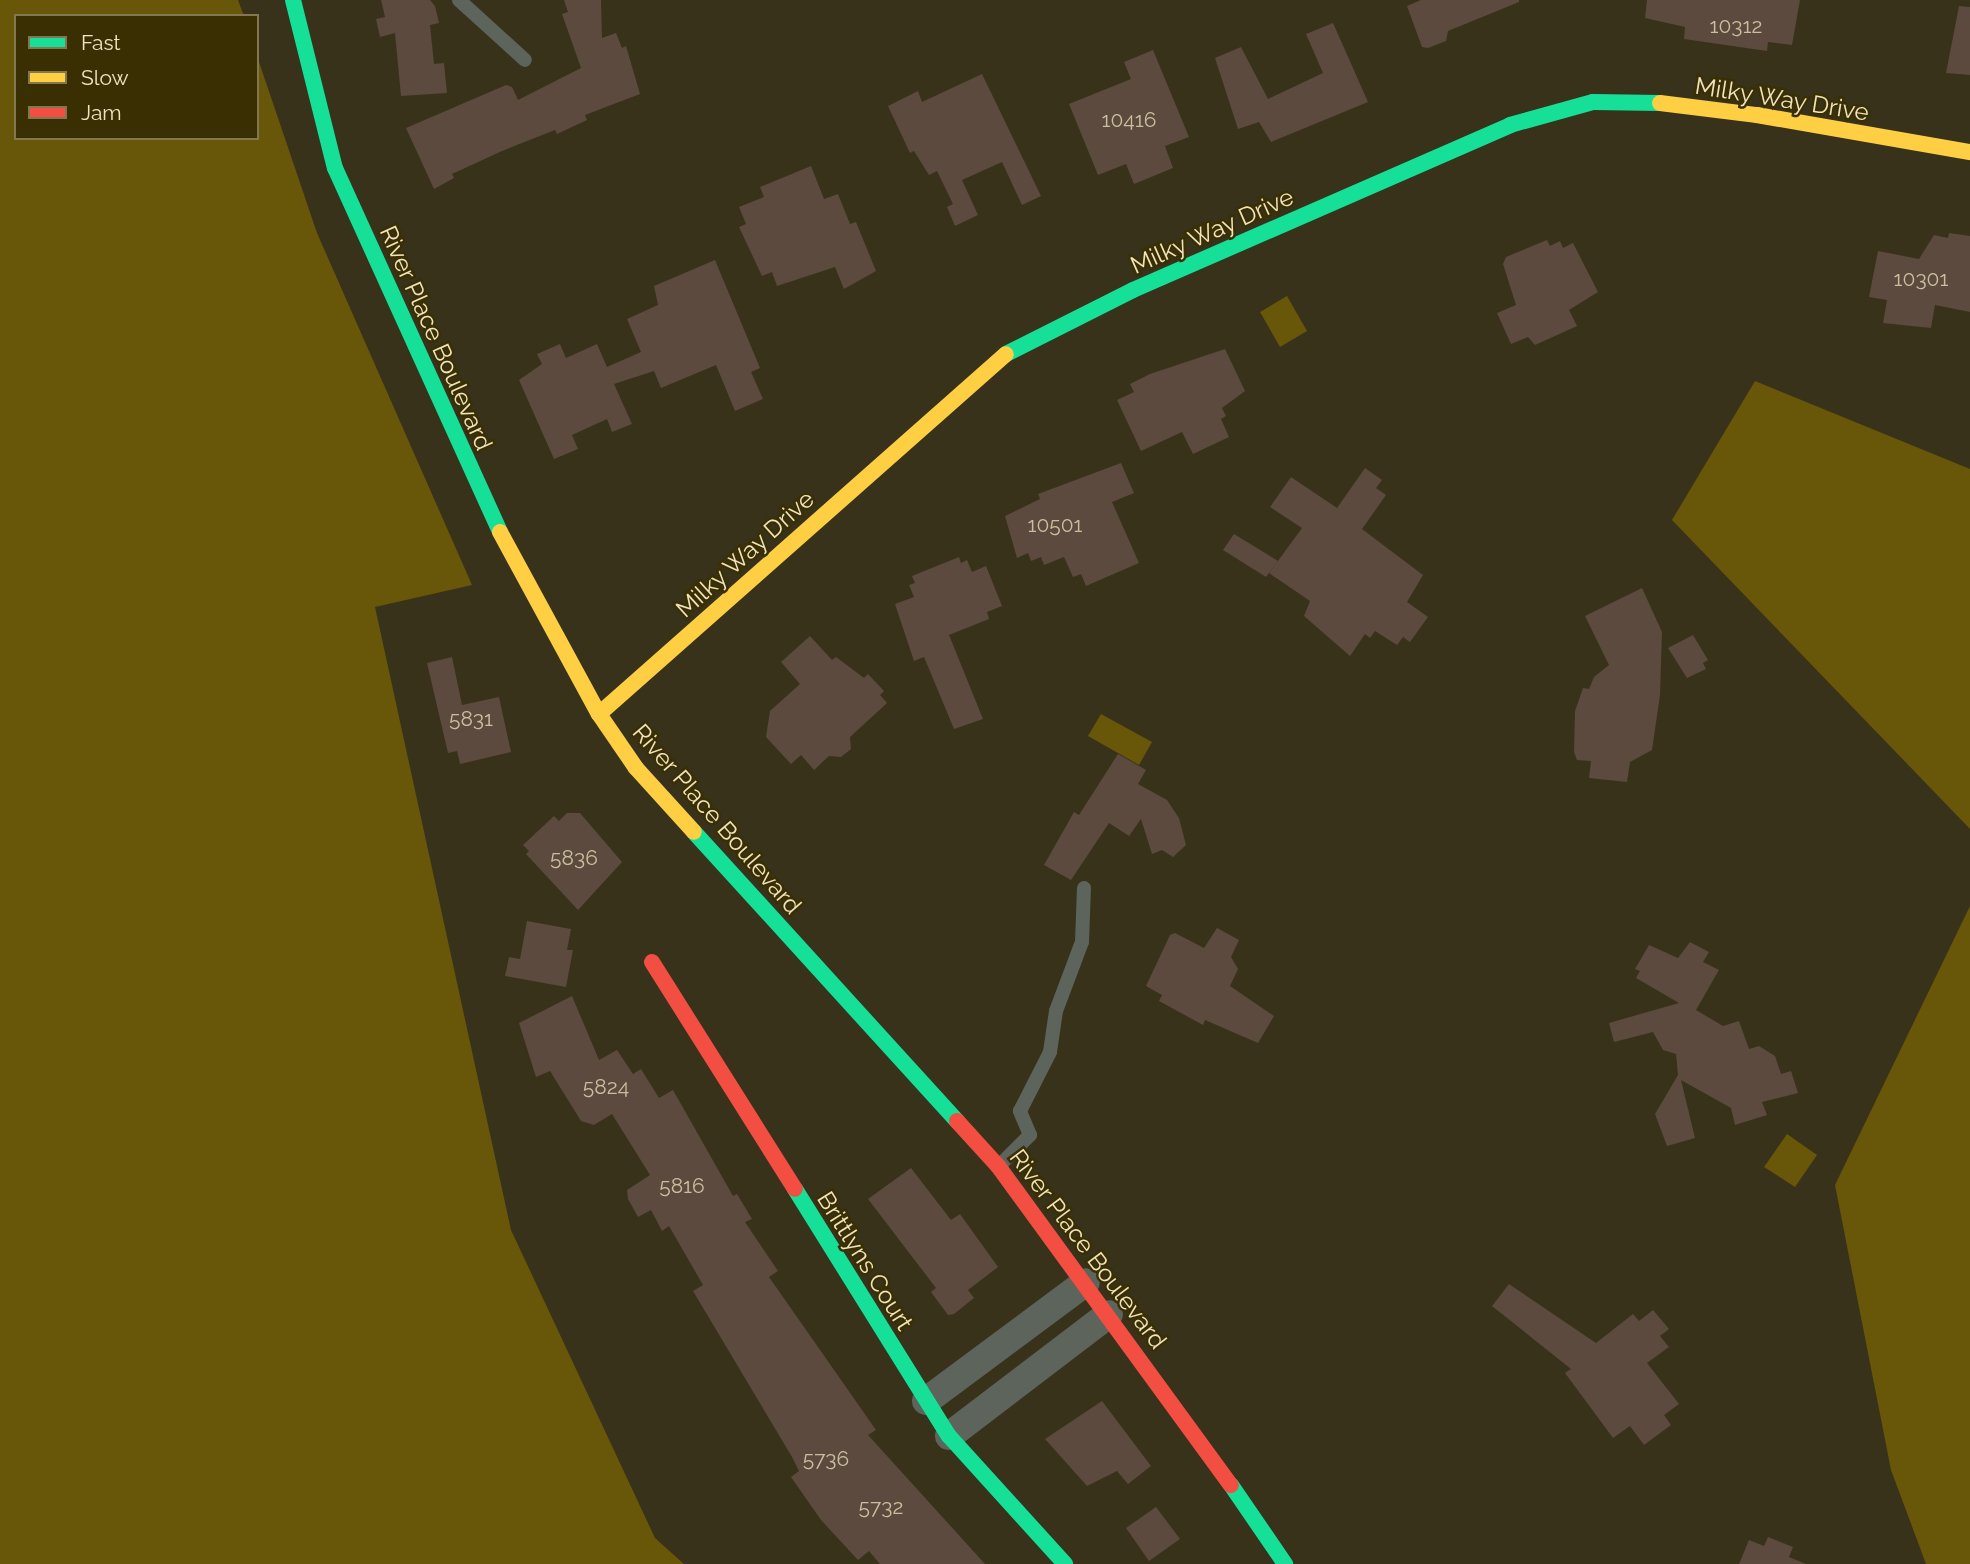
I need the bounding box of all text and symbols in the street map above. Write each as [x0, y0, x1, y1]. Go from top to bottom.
house number: 10312 [1710, 13, 1762, 39]
legend [14, 14, 259, 140]
text: Fast [81, 30, 121, 55]
text: Slow [81, 65, 129, 90]
street label: Milky Way Drive [1692, 71, 1872, 127]
text: Jam [81, 100, 122, 125]
house number: 10416 [1102, 107, 1156, 133]
street label: Milky Way Drive [1125, 182, 1299, 280]
street label: River Place Boulevard [373, 221, 499, 455]
house number: 10301 [1894, 266, 1948, 292]
street label: Milky Way Drive [669, 484, 821, 624]
house number: 10501 [1027, 512, 1083, 538]
house number: 5831 [449, 706, 493, 732]
street label: River Place Boulevard [626, 718, 808, 920]
house number: 5836 [550, 845, 598, 871]
house number: 5824 [583, 1074, 629, 1100]
street label: River Place Boulevard [1003, 1143, 1173, 1355]
house number: 5816 [659, 1173, 705, 1199]
street label: Brittlyns Court [811, 1186, 919, 1336]
house number: 5736 [803, 1446, 849, 1472]
house number: 5732 [859, 1494, 903, 1520]

